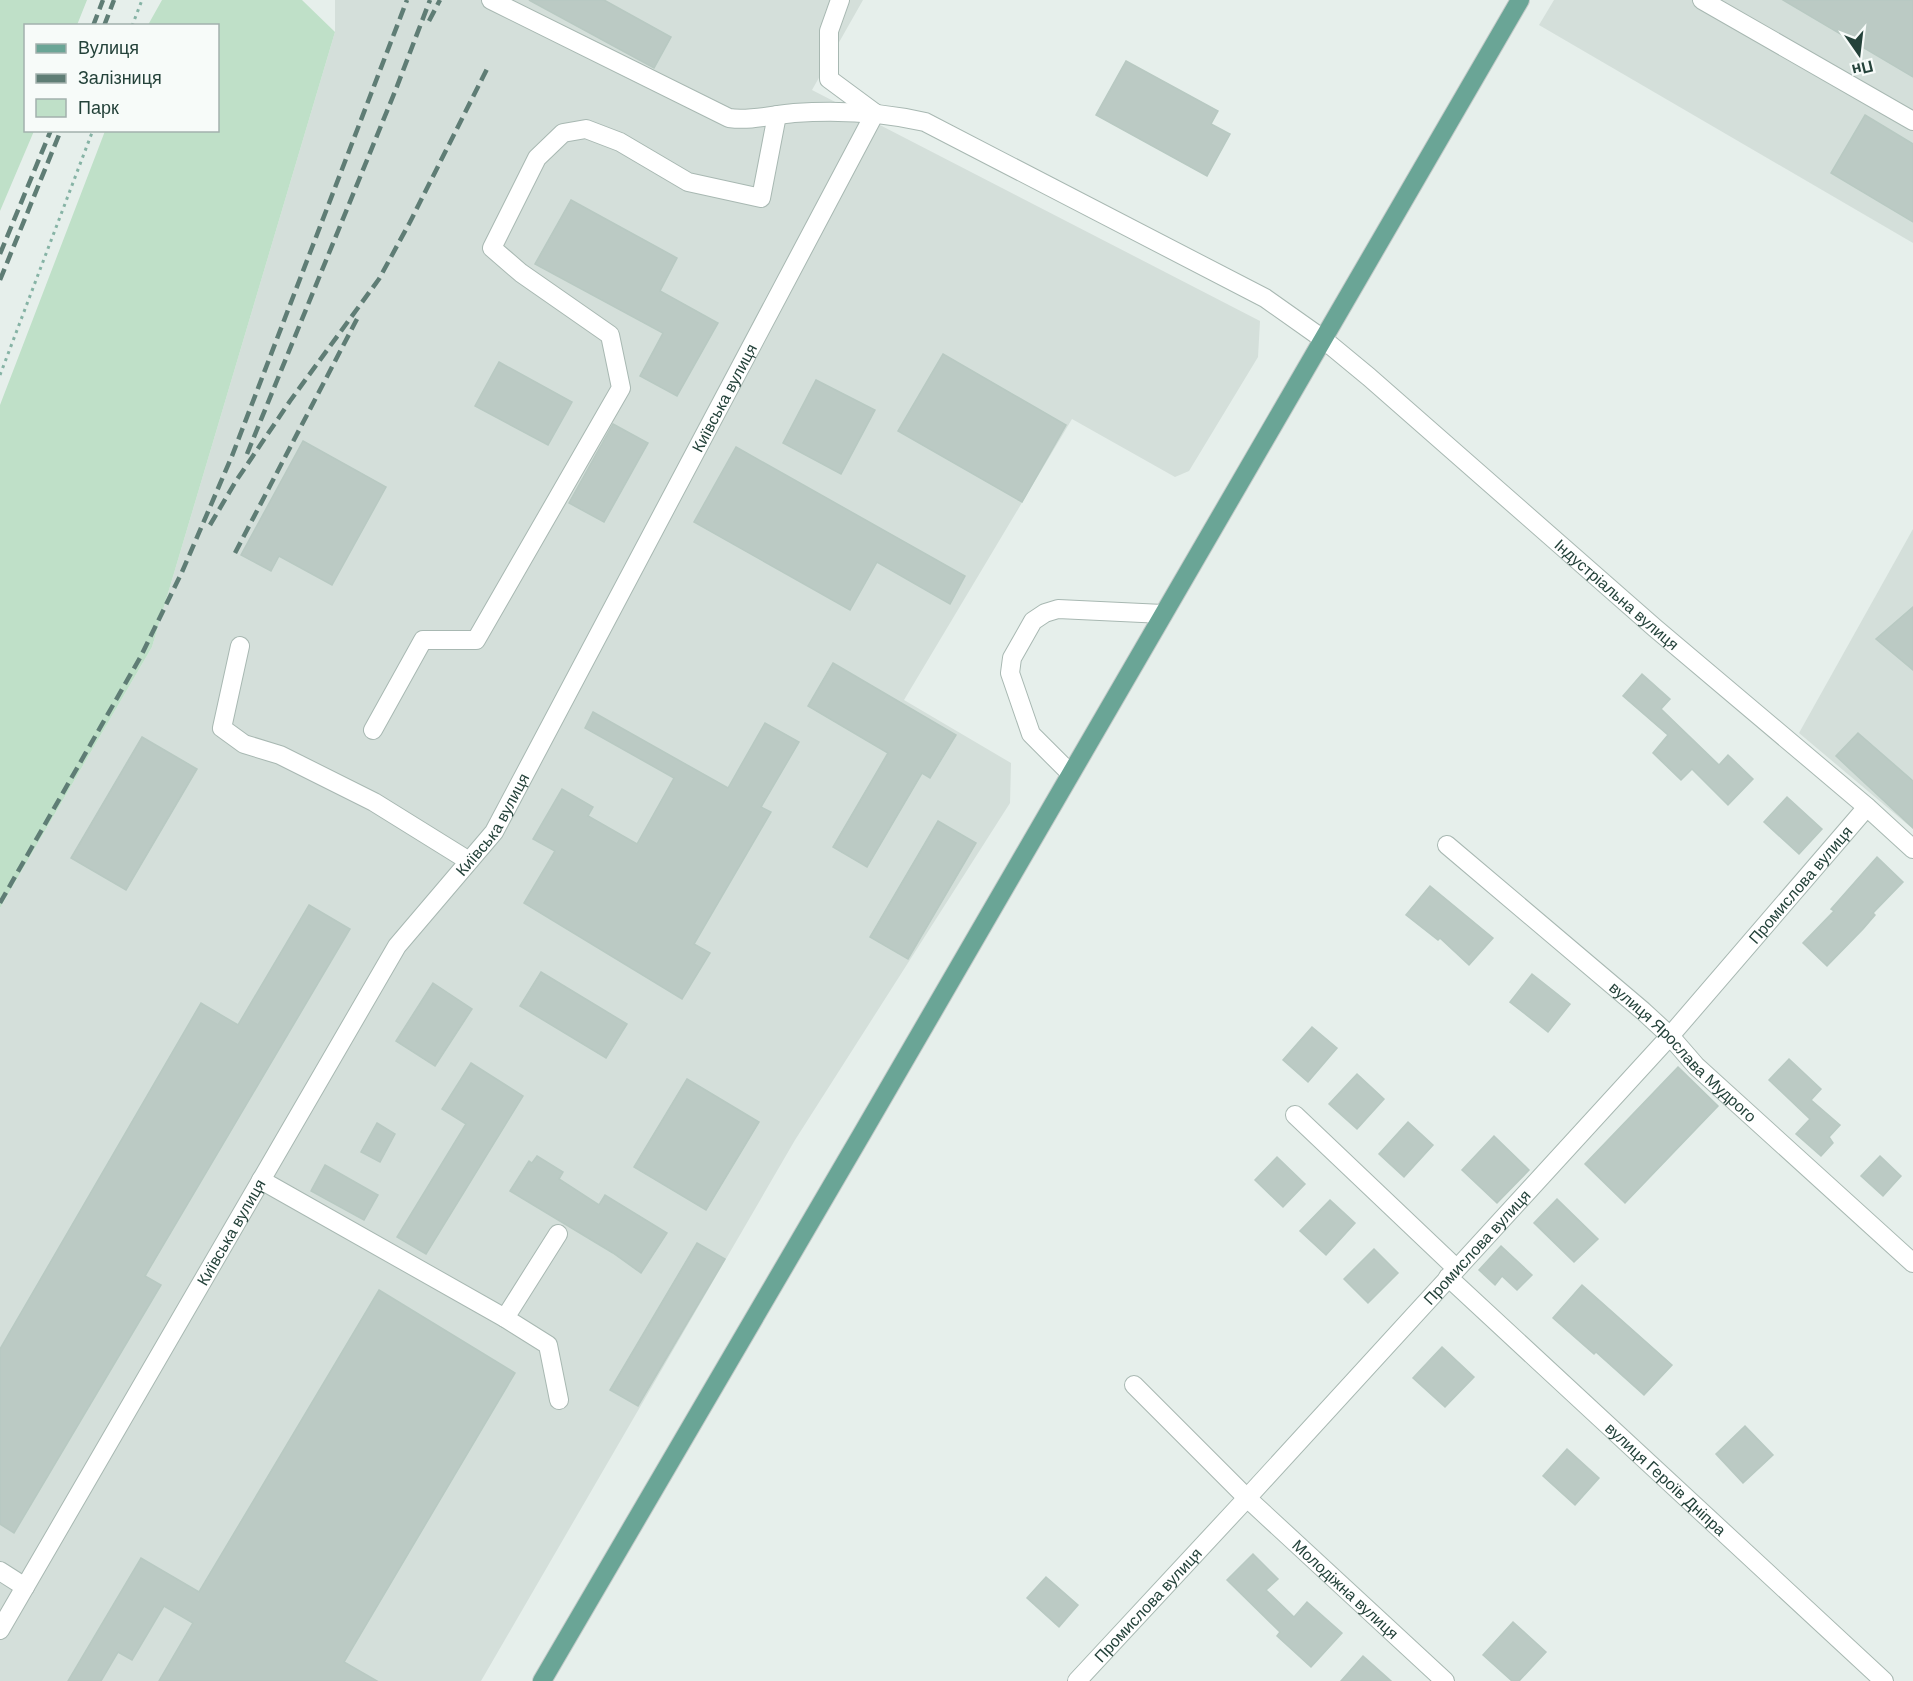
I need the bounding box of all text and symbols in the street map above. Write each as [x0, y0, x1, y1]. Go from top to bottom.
legend [24, 24, 219, 132]
north arrow [1829, 24, 1889, 84]
text: Вулиця [78, 36, 139, 60]
text: Пн [1850, 55, 1875, 81]
text: Залізниця [78, 66, 162, 90]
text: Парк [78, 96, 119, 120]
street label: Київська вулиця [687, 340, 762, 456]
street label: Індустріальна вулиця [1550, 535, 1683, 655]
street label: Київська вулиця [451, 770, 534, 881]
street label: Промислова вулиця [1744, 821, 1857, 948]
street label: вулиця Ярослава Мудрого [1605, 977, 1761, 1127]
street label: Київська вулиця [192, 1175, 271, 1290]
street label: Промислова вулиця [1419, 1185, 1535, 1309]
street label: вулиця Героїв Дніпра [1601, 1418, 1730, 1541]
street label: Молодіжна вулиця [1288, 1535, 1403, 1644]
street label: Промислова вулиця [1090, 1543, 1207, 1667]

